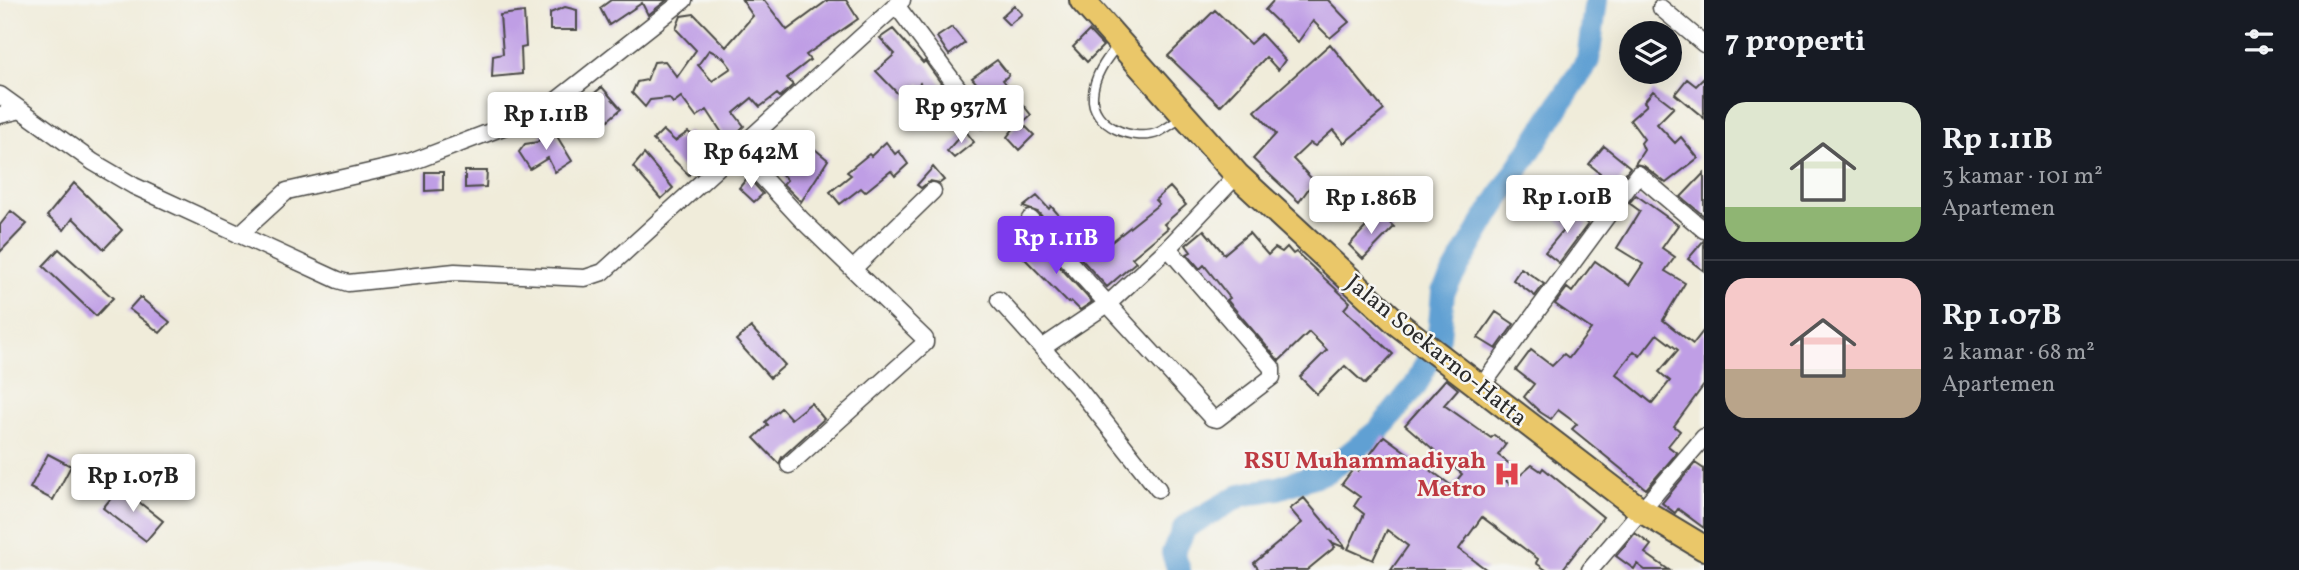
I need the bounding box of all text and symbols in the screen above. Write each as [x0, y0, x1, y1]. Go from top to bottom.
map controls [1619, 21, 1682, 84]
button: layers [1619, 21, 1682, 84]
text: 7 properti [1725, 21, 1866, 63]
icon: filters [2240, 23, 2278, 61]
pin: Rp 937M [896, 86, 1026, 145]
pin: Rp 1.11B [474, 92, 618, 152]
text: Rp 937M [915, 92, 1007, 124]
text: Rp 1.11B [504, 99, 588, 131]
text: Rp 1.11B [1942, 119, 2053, 161]
pin: Rp 642M [686, 130, 816, 190]
icon: home [1781, 130, 1865, 214]
text: Rp 642M [703, 137, 799, 169]
text: 3 kamar · 101 m² [1942, 161, 2103, 193]
pin: Rp 1.86B [1299, 176, 1443, 236]
pin: Rp 1.01B [1495, 176, 1639, 235]
text: Rp 1.01B [1522, 182, 1612, 214]
text: Rp 1.86B [1325, 183, 1417, 215]
text: Apartemen [1942, 193, 2055, 225]
pin: Rp 1.11B [984, 216, 1128, 276]
text: Rp 1.11B [1014, 223, 1098, 255]
street label: Jalan Soekarno-Hatta [1338, 267, 1534, 436]
text: Rp 1.07B [1942, 295, 2062, 337]
icon: home [1781, 306, 1865, 390]
text: 2 kamar · 68 m² [1942, 337, 2095, 369]
text: Apartemen [1942, 369, 2055, 401]
place label: RSU Muhammadiyah Metro [1244, 445, 1486, 507]
pin: Rp 1.07B [61, 454, 205, 514]
hospital icon: RSU Muhammadiyah Metro [1492, 459, 1522, 489]
text: Rp 1.07B [87, 461, 179, 493]

